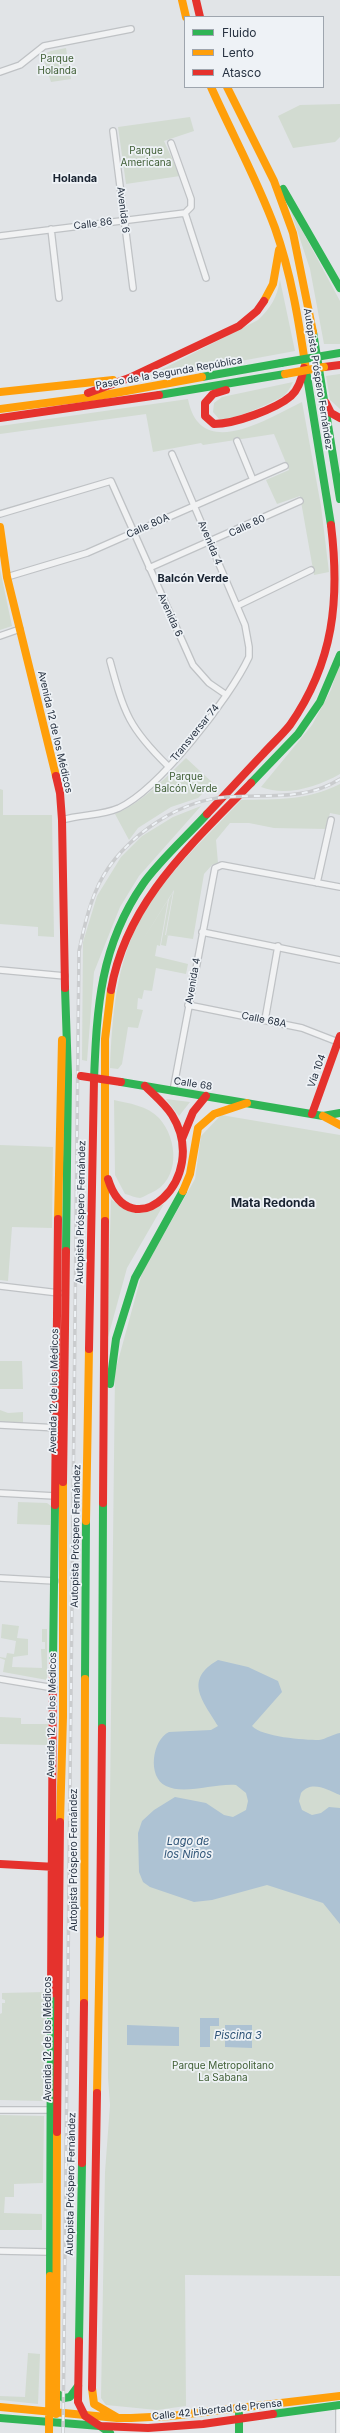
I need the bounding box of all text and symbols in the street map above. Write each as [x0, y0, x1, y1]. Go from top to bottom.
legend [184, 16, 324, 88]
text: Fluido [222, 25, 257, 40]
text: Lento [222, 45, 254, 60]
park label: Parque Holanda [37, 53, 77, 76]
text: Atasco [222, 65, 261, 80]
park label: Parque Americana [121, 145, 171, 168]
district label: Holanda [53, 172, 97, 186]
street label: Avenida 6 [114, 186, 132, 234]
street label: Calle 86 [73, 216, 113, 232]
street label: Autopista Próspero Fernández [301, 307, 335, 451]
street label: Paseo de la Segunda República [95, 354, 243, 392]
street label: Calle 80A [125, 511, 171, 541]
street label: Calle 80 [227, 512, 267, 540]
street label: Avenida 4 [195, 519, 225, 567]
district label: Balcón Verde [157, 572, 229, 586]
street label: Avenida 6 [155, 591, 185, 639]
street label: Avenida 12 de los Médicos [35, 670, 75, 794]
street label: Transversar 74 [168, 702, 222, 764]
park label: Parque Balcón Verde [155, 771, 217, 794]
street label: Avenida 4 [183, 957, 203, 1005]
street label: Calle 68A [240, 1010, 288, 1030]
street label: Vía 104 [305, 1053, 329, 1089]
street label: Calle 68 [173, 1075, 213, 1093]
street label: Autopista Próspero Fernández [74, 1140, 88, 1284]
district label: Mata Redonda [231, 1196, 315, 1210]
street label: Avenida 12 de los Médicos [47, 1328, 61, 1454]
street label: Autopista Próspero Fernández [69, 1464, 83, 1608]
street label: Avenida 12 de los Médicos [45, 1652, 59, 1778]
street label: Autopista Próspero Fernández [68, 1788, 80, 1932]
water label: Lago de los Niños [164, 1835, 212, 1861]
street label: Avenida 12 de los Médicos [42, 1976, 54, 2102]
water label: Piscina 3 [214, 2029, 262, 2043]
park label: Parque Metropolitano La Sabana [172, 2060, 274, 2084]
street label: Autopista Próspero Fernández [64, 2112, 78, 2256]
street label: Calle 42 Libertad de Prensa [151, 2397, 283, 2423]

